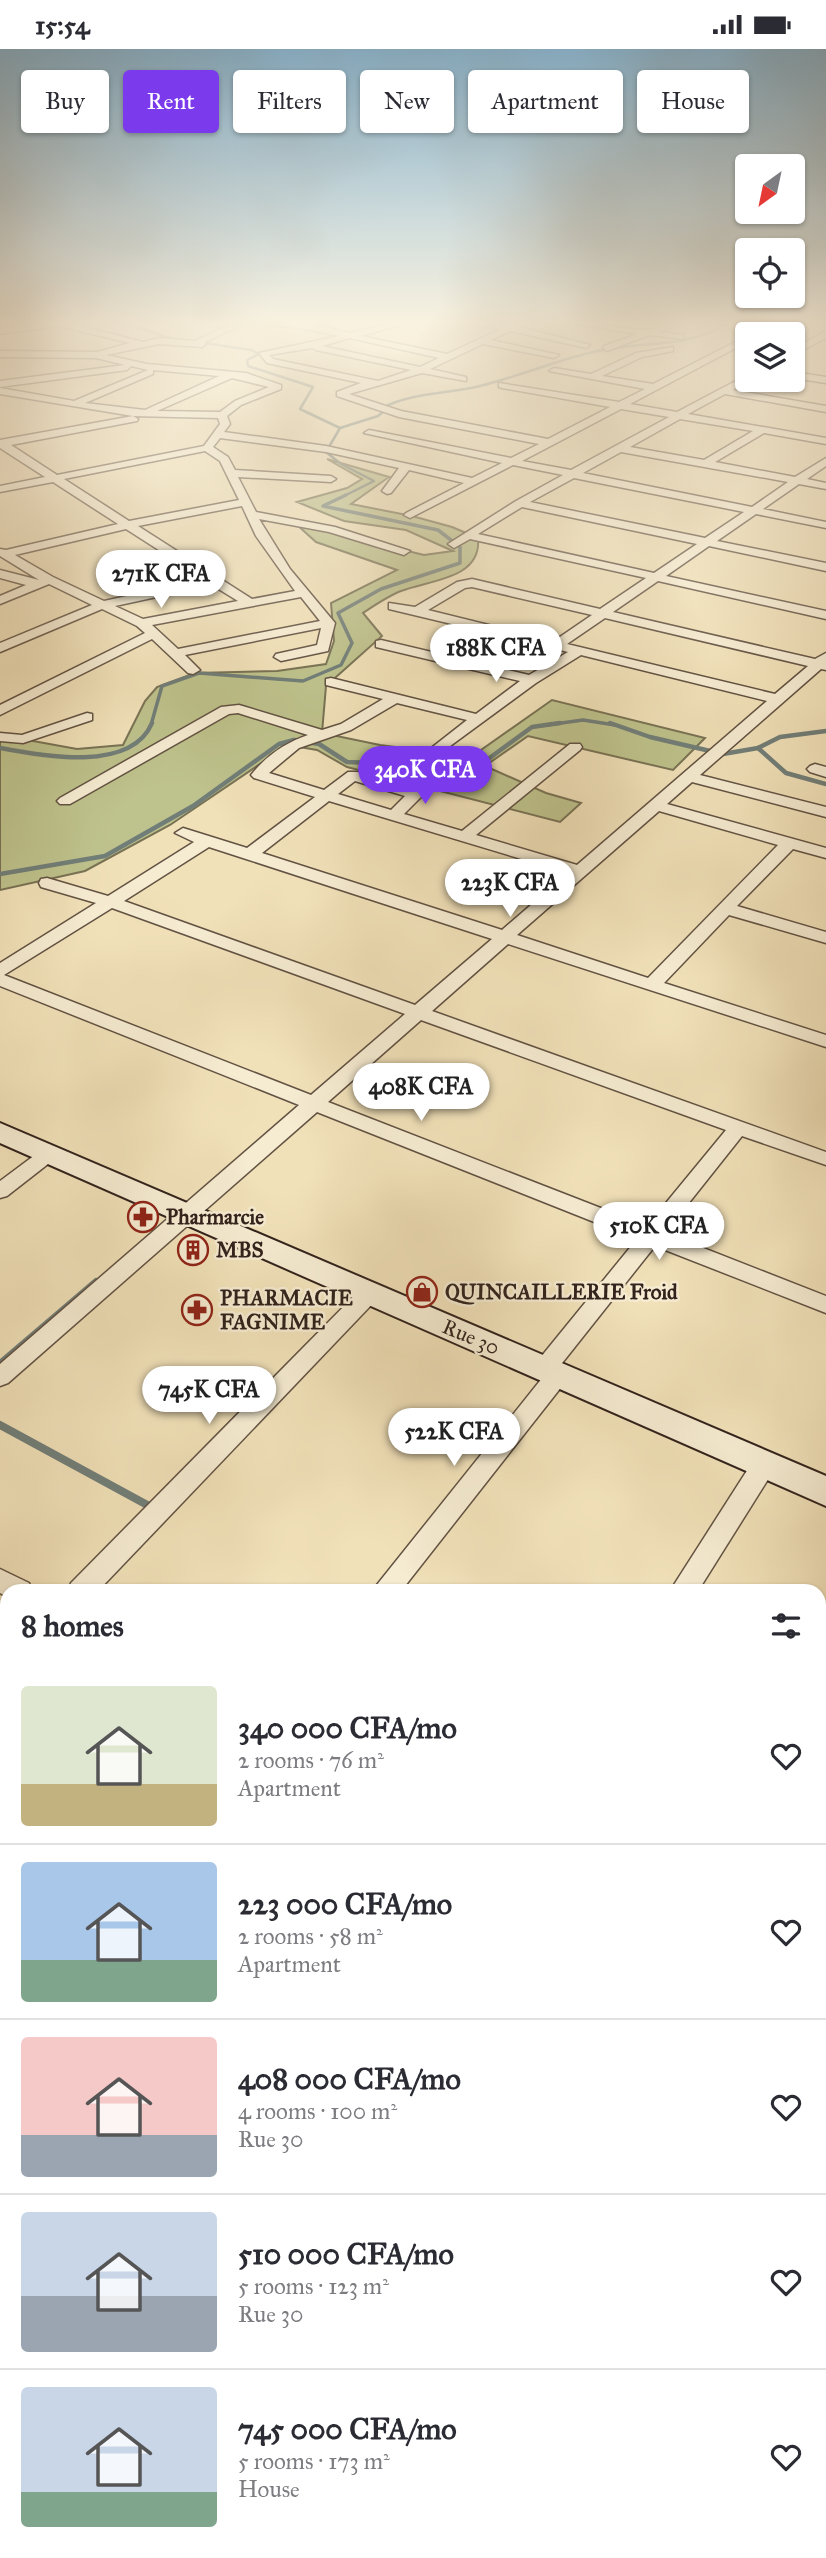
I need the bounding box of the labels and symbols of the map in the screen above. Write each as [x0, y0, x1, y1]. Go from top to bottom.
north arrow [735, 154, 805, 224]
pin: 271K CFA [89, 551, 233, 610]
pin: 188K CFA [424, 625, 568, 684]
pin: 340K CFA [353, 747, 497, 806]
pin: 223K CFA [438, 859, 582, 919]
pin: 408K CFA [349, 1063, 493, 1123]
pharmacy icon: Pharmarcie [126, 1200, 160, 1234]
pin: 510K CFA [587, 1203, 731, 1262]
place label: Pharmarcie [166, 1204, 264, 1230]
building icon: MBS [176, 1233, 210, 1267]
place label: MBS [216, 1237, 264, 1263]
shop icon: QUINCAILLERIE Froid [405, 1275, 439, 1309]
place label: QUINCAILLERIE Froid [445, 1279, 678, 1305]
place label: PHARMACIE FAGNIME [220, 1285, 353, 1335]
pharmacy icon: PHARMACIE FAGNIME [180, 1293, 214, 1327]
street label: Rue 30 [438, 1313, 504, 1361]
pin: 745K CFA [137, 1367, 281, 1426]
pin: 522K CFA [382, 1409, 526, 1468]

